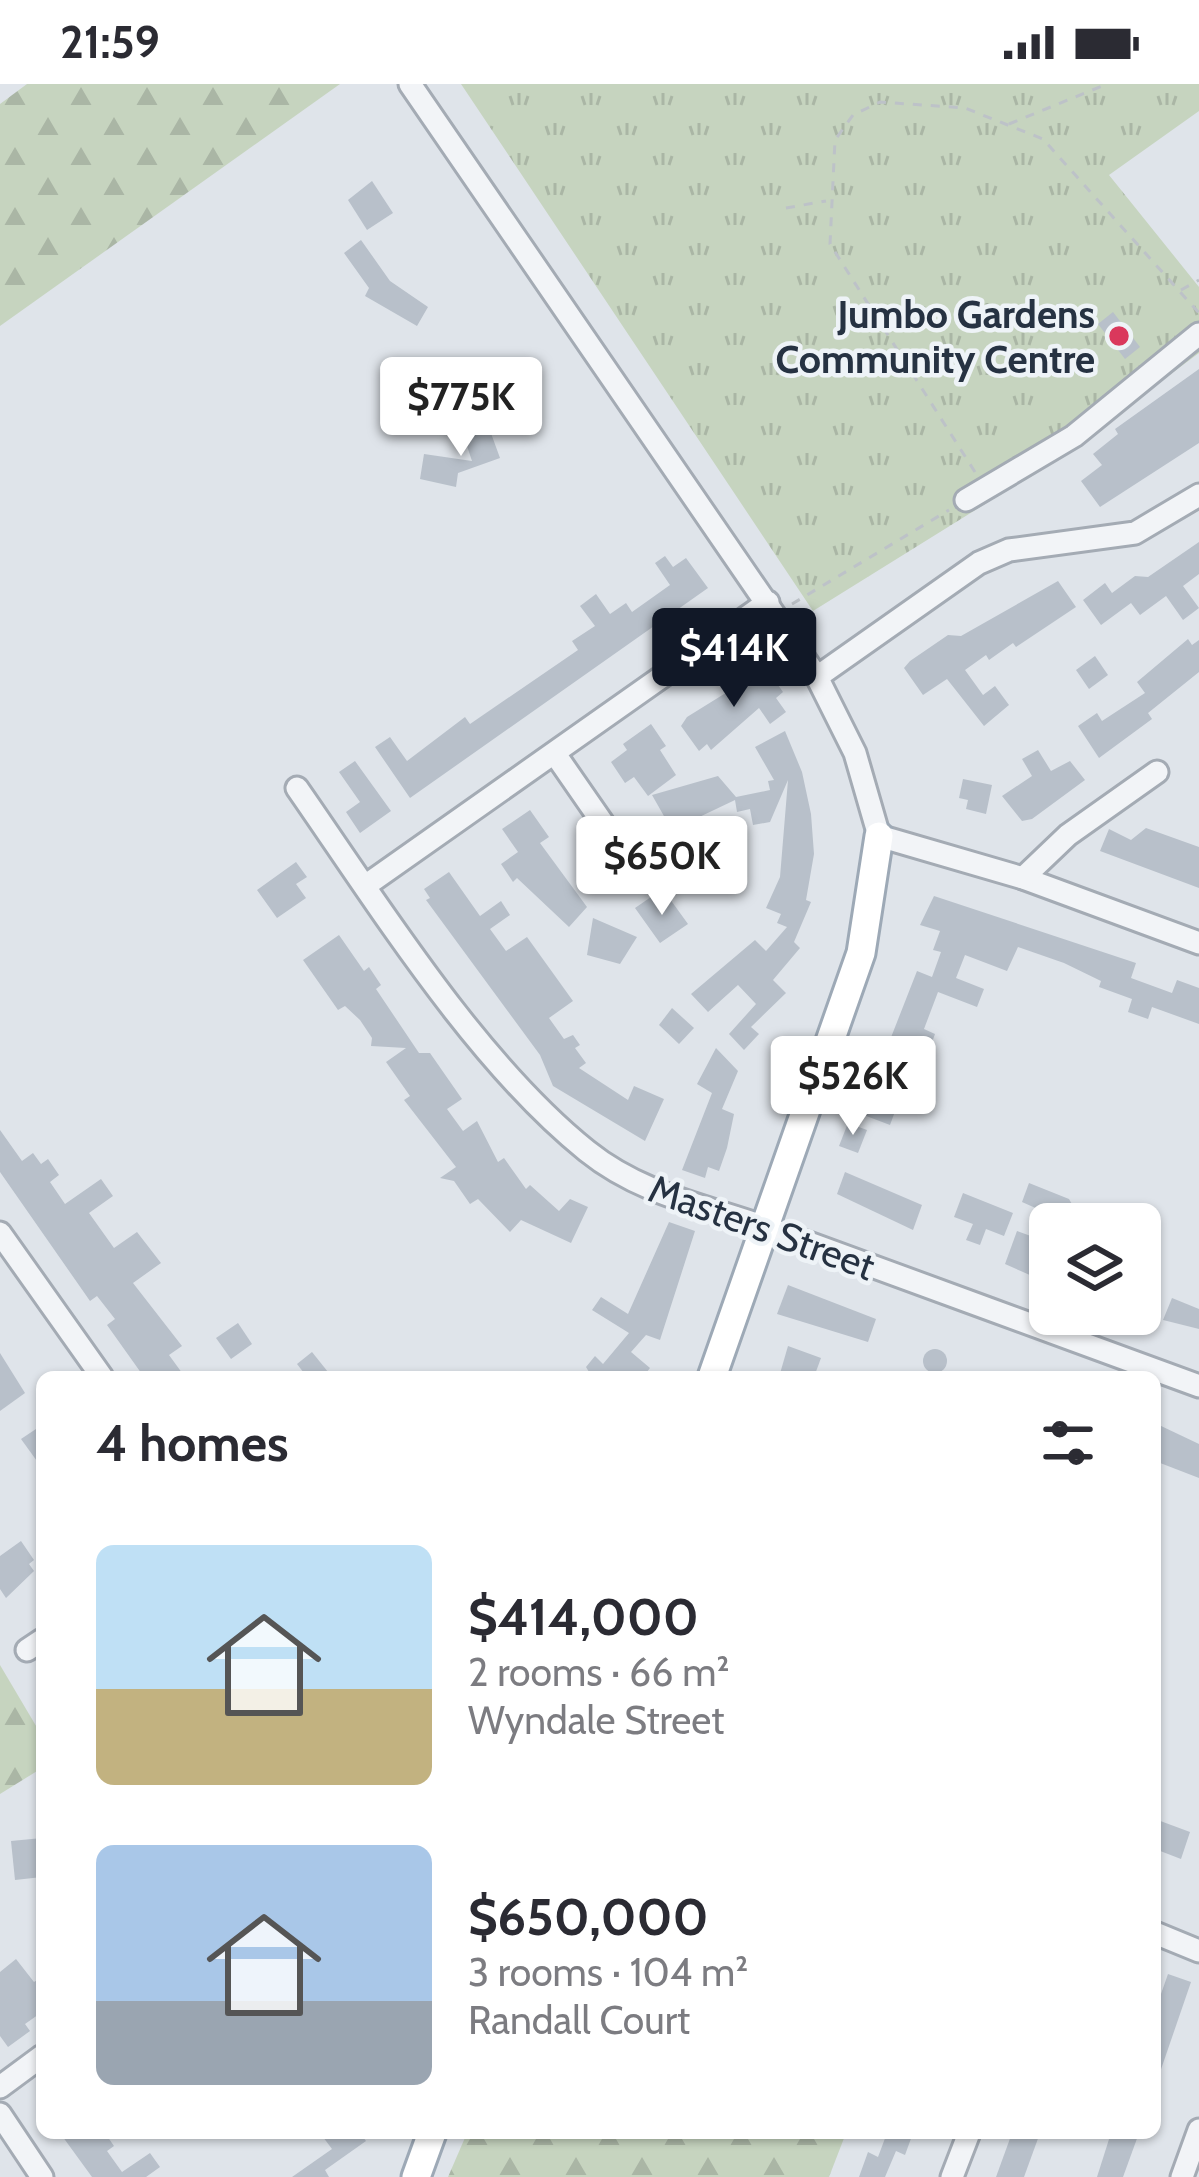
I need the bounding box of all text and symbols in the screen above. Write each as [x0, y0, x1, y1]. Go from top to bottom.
text: 21:59 [60, 15, 160, 69]
place label: Jumbo Gardens Community Centre [775, 290, 1095, 383]
marker: Jumbo Gardens Community Centre [1106, 323, 1132, 349]
pin: $775K [377, 357, 545, 459]
text: $775K [407, 372, 515, 420]
pin: $414K [650, 608, 818, 710]
text: $414K [679, 623, 789, 671]
pin: $650K [578, 816, 746, 918]
text: $650K [603, 831, 721, 879]
pin: $526K [769, 1036, 937, 1138]
text: $526K [798, 1051, 908, 1099]
street label: Masters Street [643, 1164, 881, 1290]
map controls [1029, 1203, 1161, 1335]
button: layers [1029, 1203, 1161, 1335]
icon: filters [1035, 1410, 1101, 1476]
text: 4 homes [96, 1412, 288, 1474]
text: $414,000 [468, 1586, 699, 1648]
icon: home [192, 1593, 336, 1737]
text: 2 rooms · 66 m² [468, 1648, 729, 1696]
text: Wyndale Street [468, 1696, 724, 1744]
text: $650,000 [468, 1886, 708, 1948]
icon: home [192, 1893, 336, 2037]
text: 3 rooms · 104 m² [468, 1948, 748, 1996]
text: Randall Court [468, 1996, 690, 2044]

